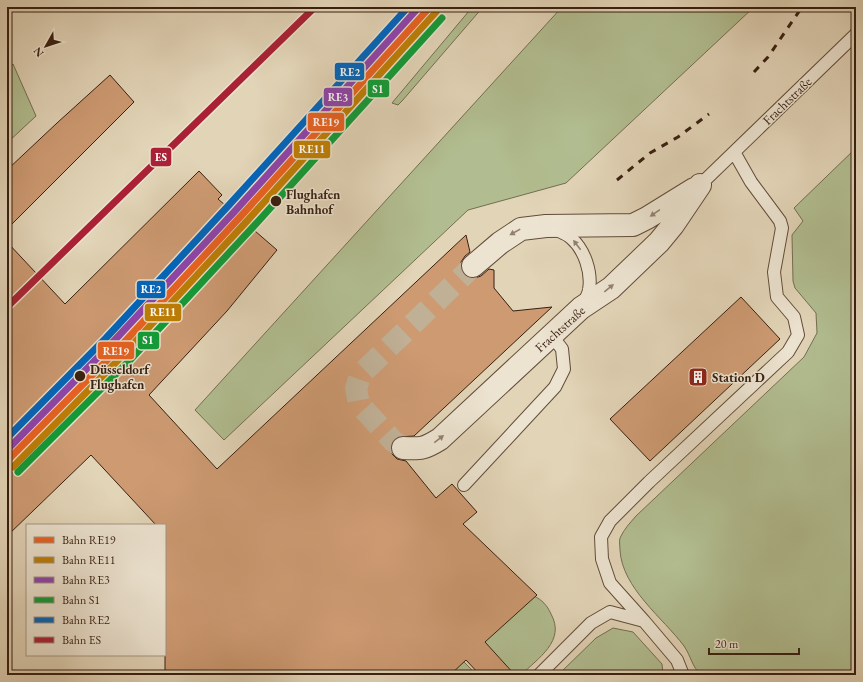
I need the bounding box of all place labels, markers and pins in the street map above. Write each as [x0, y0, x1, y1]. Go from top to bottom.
place label: Flughafen Bahnhof [286, 186, 341, 218]
marker: Flughafen Bahnhof [269, 194, 283, 208]
place label: Düsseldorf Flughafen [90, 361, 151, 393]
building icon: Station D [687, 366, 709, 388]
marker: Düsseldorf Flughafen [73, 369, 87, 383]
place label: Station D [712, 369, 765, 386]

